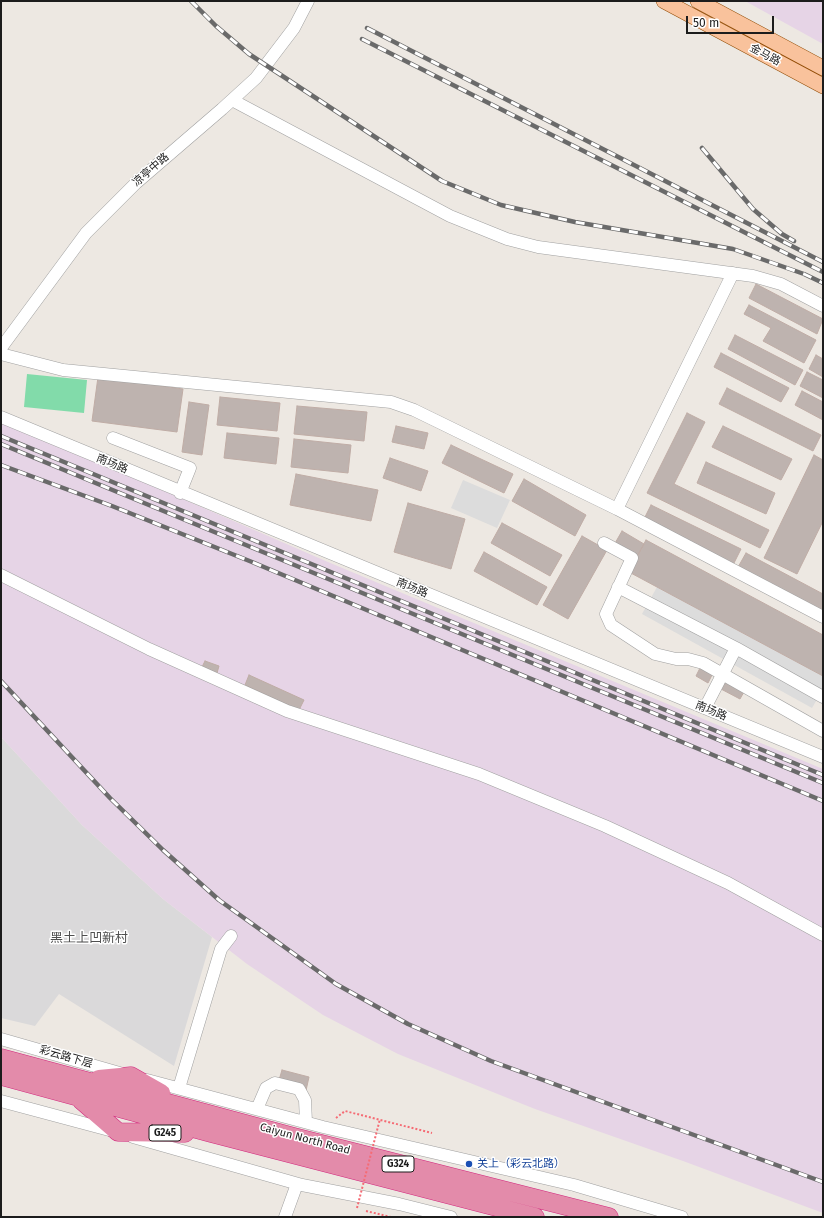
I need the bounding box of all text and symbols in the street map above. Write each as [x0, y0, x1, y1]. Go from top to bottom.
scale bar [688, 8, 776, 34]
text: 50 m [693, 16, 719, 30]
street label: 金马路 [747, 41, 783, 69]
street label: 凉亭中路 [130, 151, 172, 189]
street label: 南场路 [94, 452, 130, 476]
street label: 南场路 [394, 576, 430, 600]
street label: 南场路 [693, 699, 729, 723]
district label: 黑土上凹新村 [50, 930, 128, 946]
street label: 彩云路下层 [38, 1043, 94, 1071]
street label: Caiyun North Road [258, 1121, 352, 1157]
road number: G245 [149, 1125, 181, 1141]
road number: G324 [382, 1156, 414, 1172]
place label: 关上（彩云北路） [477, 1157, 565, 1171]
marker: 关上（彩云北路） [464, 1159, 474, 1169]

